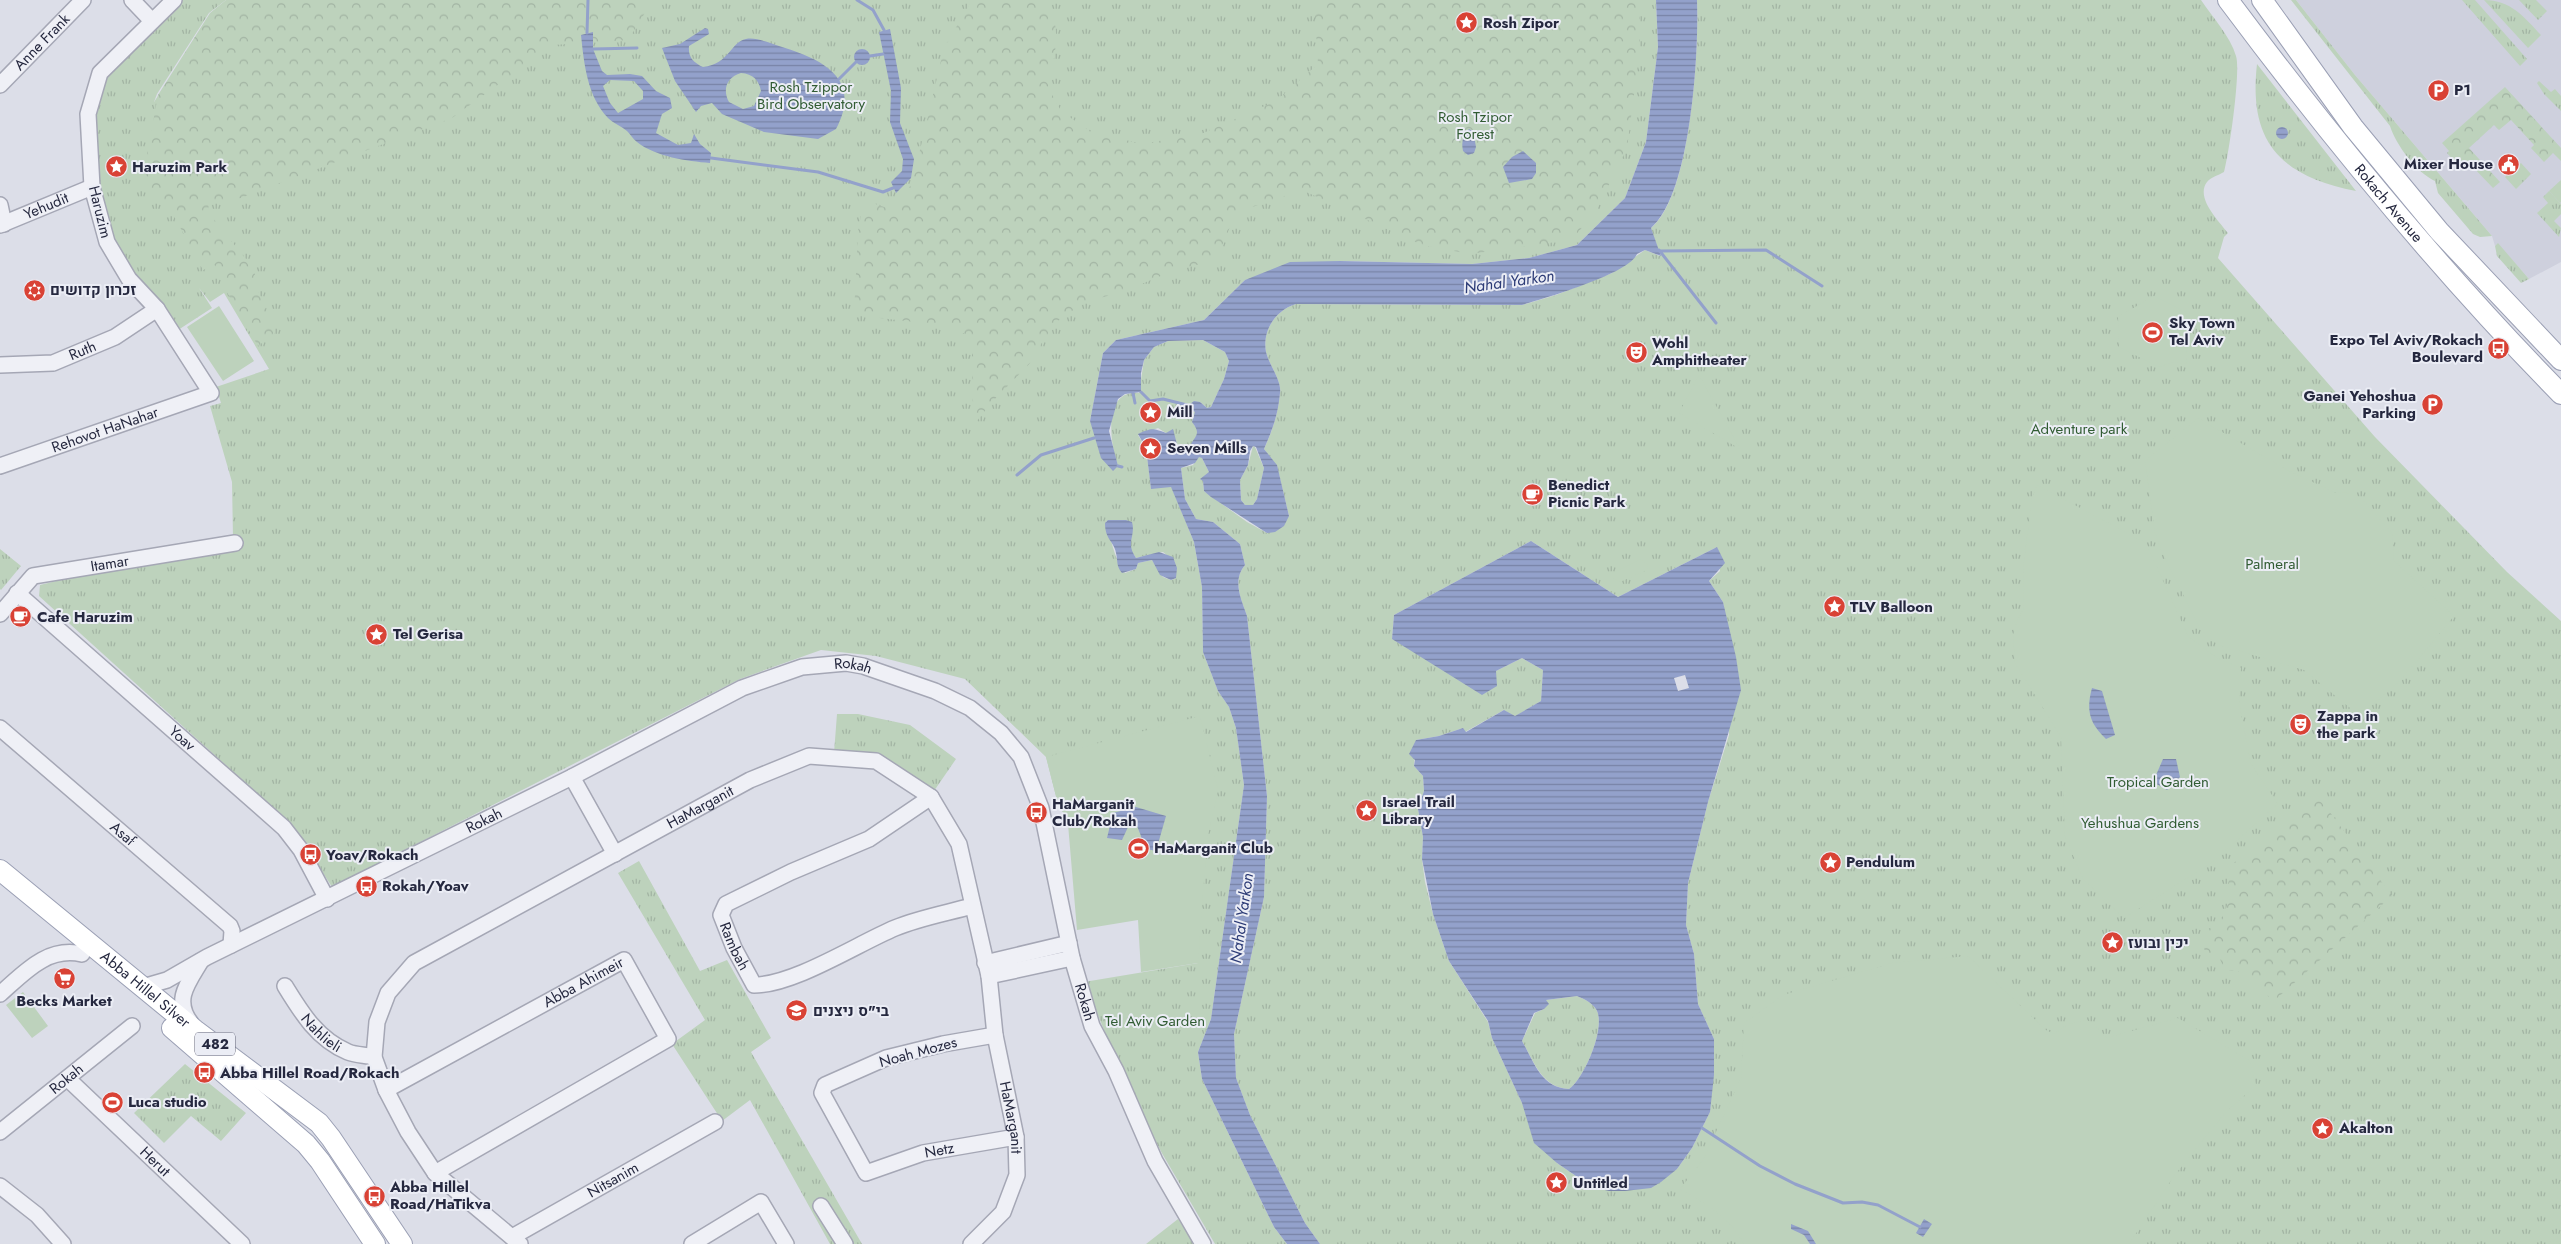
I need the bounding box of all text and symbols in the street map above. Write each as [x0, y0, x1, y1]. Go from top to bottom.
street label: Anne Frank [9, 8, 75, 76]
place icon: Rosh Zipor [1455, 11, 1479, 35]
place label: Rosh Zipor [1483, 12, 1560, 34]
park label: Rosh Tzippor Bird Observatory [757, 76, 865, 115]
parking icon: P1 [2426, 78, 2450, 102]
place label: P1 [2454, 79, 2471, 101]
park label: Rosh Tzipor Forest [1438, 106, 1513, 145]
public building icon: Mixer House [2497, 152, 2521, 176]
place label: Mixer House [2404, 153, 2493, 175]
place icon: Haruzim Park [104, 155, 128, 179]
place label: Haruzim Park [132, 156, 228, 178]
street label: Rokach Avenue [2349, 159, 2428, 248]
street label: Haruzim [83, 183, 117, 241]
street label: Yehudit [21, 187, 72, 225]
water label: Nahal Yarkon [1463, 264, 1556, 299]
synagogue icon: זכרון קדושים [22, 278, 46, 302]
place label: זכרון קדושים [50, 279, 137, 301]
place label: Sky Town Tel Aviv [2169, 312, 2235, 351]
sports icon: Sky Town Tel Aviv [2141, 320, 2165, 344]
place label: Expo Tel Aviv/Rokach Boulevard [2330, 329, 2483, 368]
place label: Wohl Amphitheater [1651, 332, 1748, 371]
street label: Ruth [65, 335, 100, 366]
bus stop icon: Expo Tel Aviv/Rokach Boulevard [2487, 337, 2511, 361]
theatre icon: Wohl Amphitheater [1624, 340, 1648, 364]
place label: Ganei Yehoshua Parking [2303, 385, 2416, 424]
parking icon: Ganei Yehoshua Parking [2420, 393, 2444, 417]
place icon: Mill [1139, 400, 1163, 424]
street label: Rehovot HaNahar [48, 401, 162, 458]
place label: Mill [1167, 401, 1193, 423]
park label: Adventure park [2031, 418, 2128, 440]
place icon: Seven Mills [1139, 436, 1163, 460]
place label: Seven Mills [1167, 437, 1247, 459]
place label: Benedict Picnic Park [1548, 474, 1626, 513]
cafe icon: Benedict Picnic Park [1520, 482, 1544, 506]
street label: Itamar [89, 549, 131, 577]
park label: Palmeral [2245, 553, 2299, 575]
place icon: TLV Balloon [1822, 595, 1846, 619]
place label: TLV Balloon [1850, 596, 1933, 618]
cafe icon: Cafe Haruzim [9, 605, 33, 629]
place label: Cafe Haruzim [37, 606, 133, 628]
place icon: Tel Gerisa [365, 622, 389, 646]
place label: Tel Gerisa [393, 623, 463, 645]
street label: Rokah [833, 652, 875, 679]
place label: Zappa in the park [2317, 705, 2378, 744]
theatre icon: Zappa in the park [2289, 713, 2313, 737]
street label: Yoav [164, 721, 201, 756]
park label: Tropical Garden [2107, 771, 2209, 793]
street label: HaMarganit [663, 780, 738, 834]
place label: Israel Trail Library [1382, 791, 1455, 830]
place label: HaMarganit Club/Rokah [1052, 793, 1137, 832]
place icon: Israel Trail Library [1354, 799, 1378, 823]
bus stop icon: HaMarganit Club/Rokah [1024, 801, 1048, 825]
street label: Rokah [462, 802, 506, 839]
park label: Yehushua Gardens [2081, 812, 2199, 834]
street label: Asaf [105, 816, 141, 851]
sports icon: HaMarganit Club [1126, 836, 1150, 860]
place label: HaMarganit Club [1154, 837, 1273, 859]
bus stop icon: Yoav/Rokach [298, 843, 322, 867]
place label: Yoav/Rokach [325, 844, 419, 866]
place icon: Pendulum [1818, 850, 1842, 874]
place label: Pendulum [1846, 851, 1915, 873]
water label: Nahal Yarkon [1224, 872, 1259, 965]
bus stop icon: Rokah/Yoav [354, 874, 378, 898]
place label: Rokah/Yoav [382, 875, 469, 897]
street label: Rambah [714, 919, 755, 974]
place icon: יכין ובועז [2100, 931, 2124, 955]
place label: יכין ובועז [2128, 932, 2189, 954]
street label: Abba Hillel Silver [95, 946, 196, 1033]
street label: Abba Ahimeir [539, 951, 629, 1013]
supermarket icon: Becks Market [52, 966, 76, 990]
street label: Rokah [1069, 980, 1101, 1023]
place label: Becks Market [16, 990, 112, 1012]
school or university icon: בי"ס ניצנים [785, 999, 809, 1023]
place label: בי"ס ניצנים [813, 1000, 889, 1022]
street label: Nahlieli [296, 1009, 346, 1058]
park label: Tel Aviv Garden [1105, 1010, 1205, 1032]
street label: Noah Mozes [877, 1031, 959, 1073]
road number: 482 [195, 1032, 235, 1056]
street label: Rokah [44, 1058, 88, 1099]
bus stop icon: Abba Hillel Road/Rokach [192, 1061, 216, 1085]
place label: Abba Hillel Road/Rokach [219, 1062, 400, 1084]
street label: HaMarganit [994, 1079, 1027, 1154]
sports icon: Luca studio [100, 1090, 124, 1114]
place label: Luca studio [128, 1091, 207, 1113]
place icon: Akalton [2311, 1116, 2335, 1140]
place label: Akalton [2338, 1117, 2393, 1139]
street label: Netz [923, 1137, 956, 1164]
street label: Herut [135, 1142, 176, 1182]
street label: Nitsanim [583, 1156, 643, 1203]
place icon: Untitled [1545, 1171, 1569, 1195]
place label: Untitled [1573, 1172, 1628, 1194]
place label: Abba Hillel Road/HaTikva [389, 1176, 491, 1215]
bus stop icon: Abba Hillel Road/HaTikva [362, 1184, 386, 1208]

